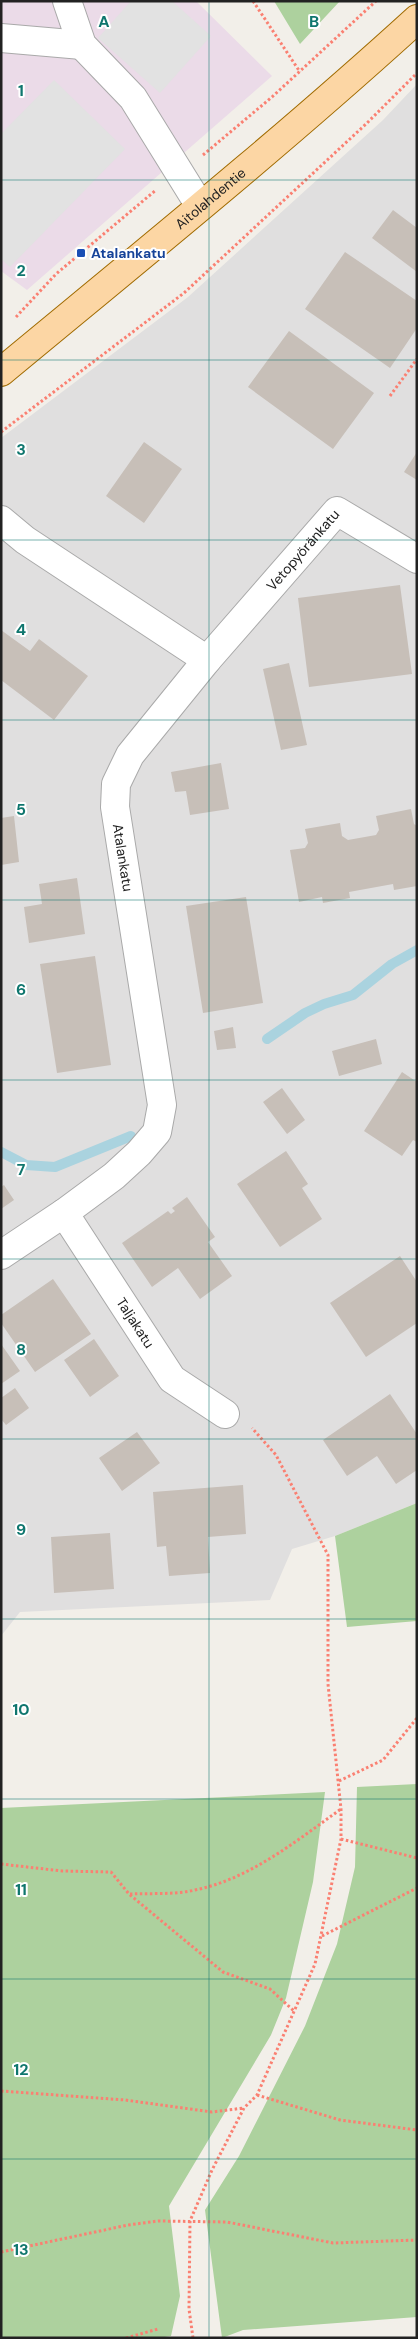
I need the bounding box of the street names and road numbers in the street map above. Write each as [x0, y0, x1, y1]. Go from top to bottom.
street label: Aitolahdentie [171, 164, 249, 233]
street label: Vetopyöränkatu [263, 506, 343, 594]
street label: Atalankatu [109, 822, 137, 893]
street label: Taljakatu [112, 1294, 158, 1351]

